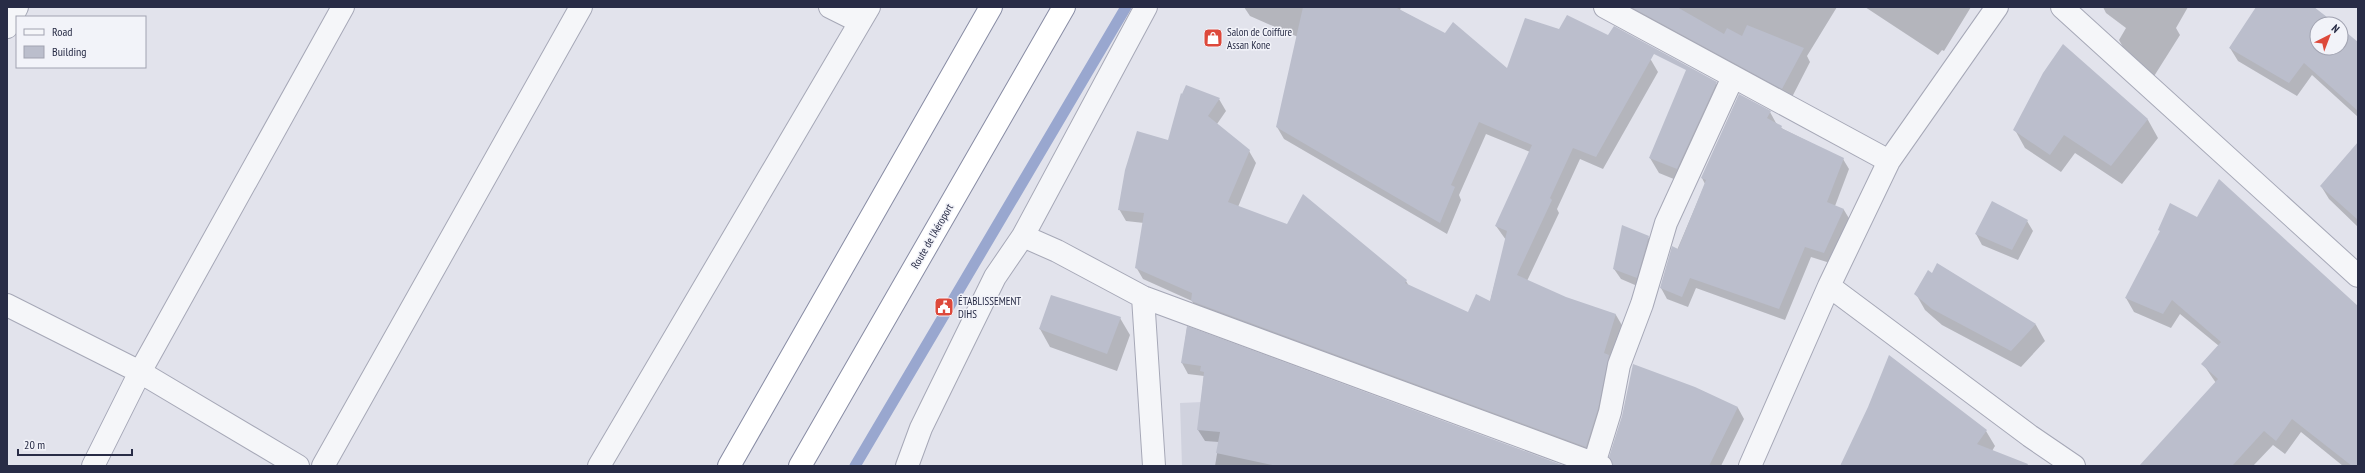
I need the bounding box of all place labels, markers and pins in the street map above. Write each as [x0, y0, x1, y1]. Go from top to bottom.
place label: Salon de Coiffure Assan Kone [1227, 25, 1293, 52]
shop icon: Salon de Coiffure Assan Kone [1202, 27, 1224, 49]
place label: ÉTABLISSEMENT DIHS [958, 294, 1021, 321]
public building icon: ÉTABLISSEMENT DIHS [933, 296, 955, 318]

